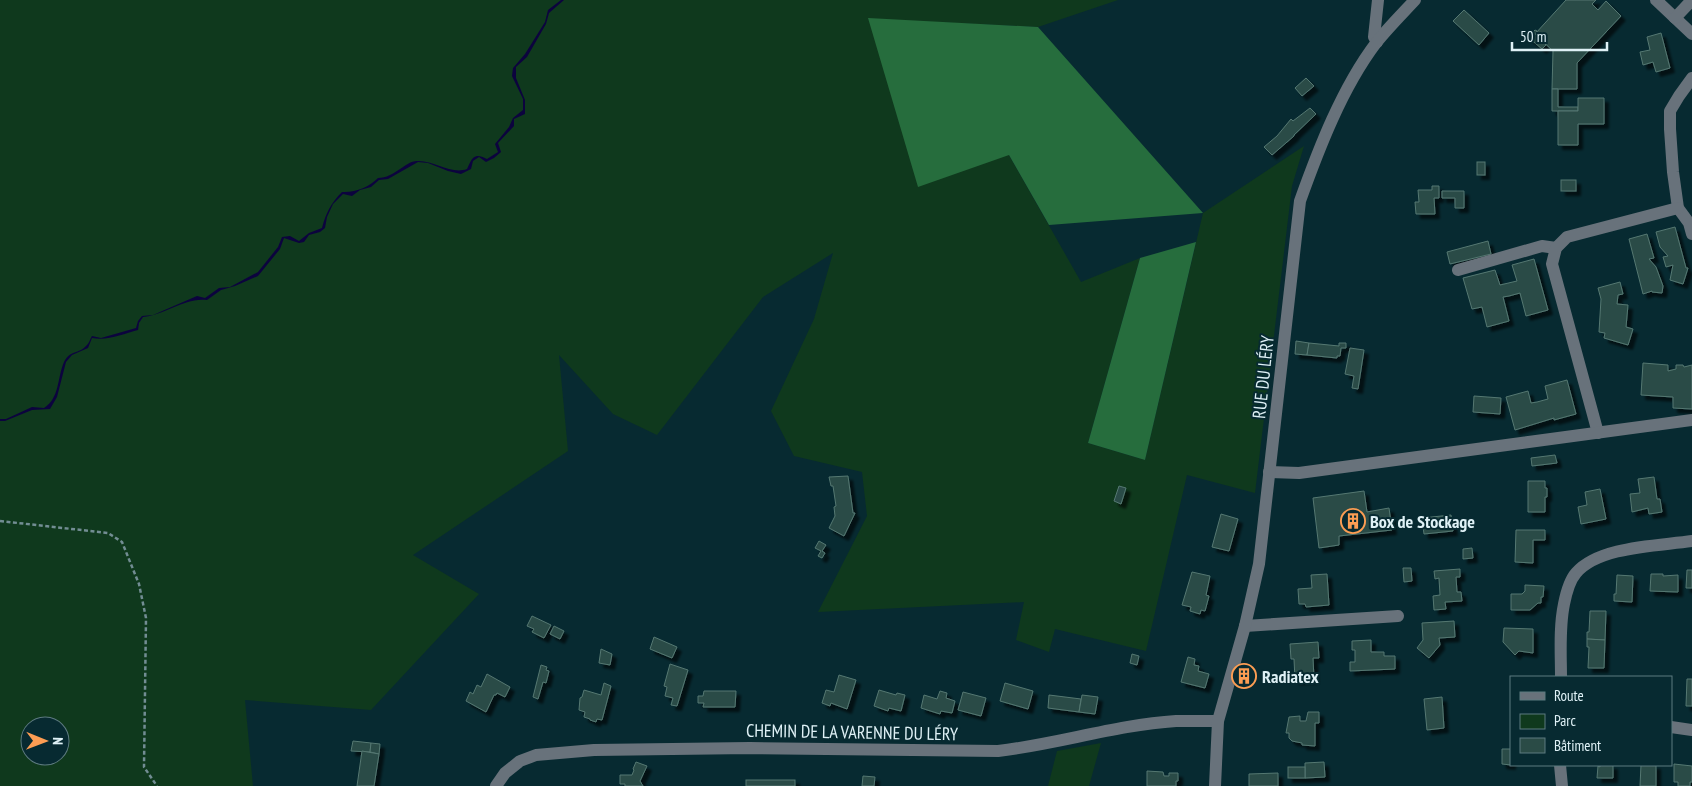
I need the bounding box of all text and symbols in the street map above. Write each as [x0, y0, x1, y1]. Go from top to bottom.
scale bar [1512, 20, 1607, 52]
text: 50 m [1520, 27, 1546, 46]
street label: RUE DU LÉRY [1247, 334, 1279, 420]
building icon: Box de Stockage [1340, 508, 1366, 534]
place label: Box de Stockage [1370, 510, 1475, 533]
building icon: Radiatex [1231, 663, 1257, 689]
place label: Radiatex [1262, 665, 1319, 688]
legend [1510, 676, 1672, 766]
text: Route [1554, 686, 1584, 705]
text: Parc [1554, 711, 1576, 730]
north arrow [20, 716, 70, 766]
street label: CHEMIN DE LA VARENNE DU LÉRY [746, 719, 959, 745]
text: Bâtiment [1554, 736, 1601, 755]
text: N [49, 737, 67, 745]

